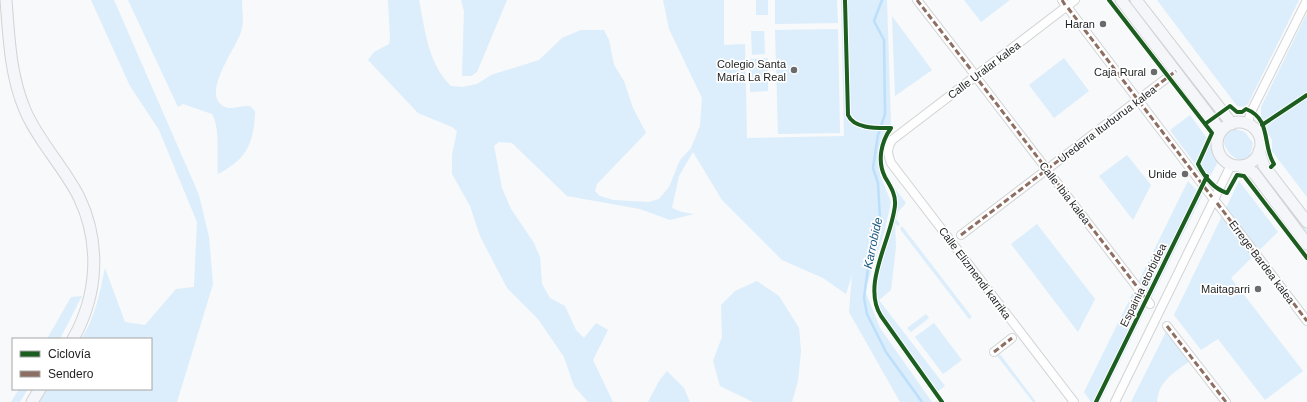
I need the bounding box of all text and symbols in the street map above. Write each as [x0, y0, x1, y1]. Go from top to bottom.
place label: Haran [1065, 18, 1095, 30]
marker: Haran [1098, 19, 1108, 29]
street label: Calle Uralar kalea [945, 38, 1023, 101]
place label: Colegio Santa María La Real [717, 58, 787, 83]
marker: Colegio Santa María La Real [789, 65, 799, 75]
place label: Caja Rural [1094, 66, 1146, 78]
marker: Caja Rural [1149, 67, 1159, 77]
street label: Urederra Iturburua kalea [1056, 83, 1159, 165]
street label: Calle Ibia kalea [1037, 160, 1093, 227]
place label: Unide [1148, 168, 1177, 180]
marker: Unide [1180, 169, 1190, 179]
water label: Karrobide [861, 216, 885, 270]
street label: Errege Bardea kalea [1227, 218, 1298, 307]
street label: Calle Elizmendi karrika [937, 225, 1014, 322]
street label: Espainia etorbidea [1118, 241, 1169, 329]
place label: Maitagarri [1201, 283, 1250, 295]
marker: Maitagarri [1253, 284, 1263, 294]
legend [12, 338, 152, 390]
text: Ciclovía [48, 347, 91, 361]
text: Sendero [48, 367, 94, 381]

